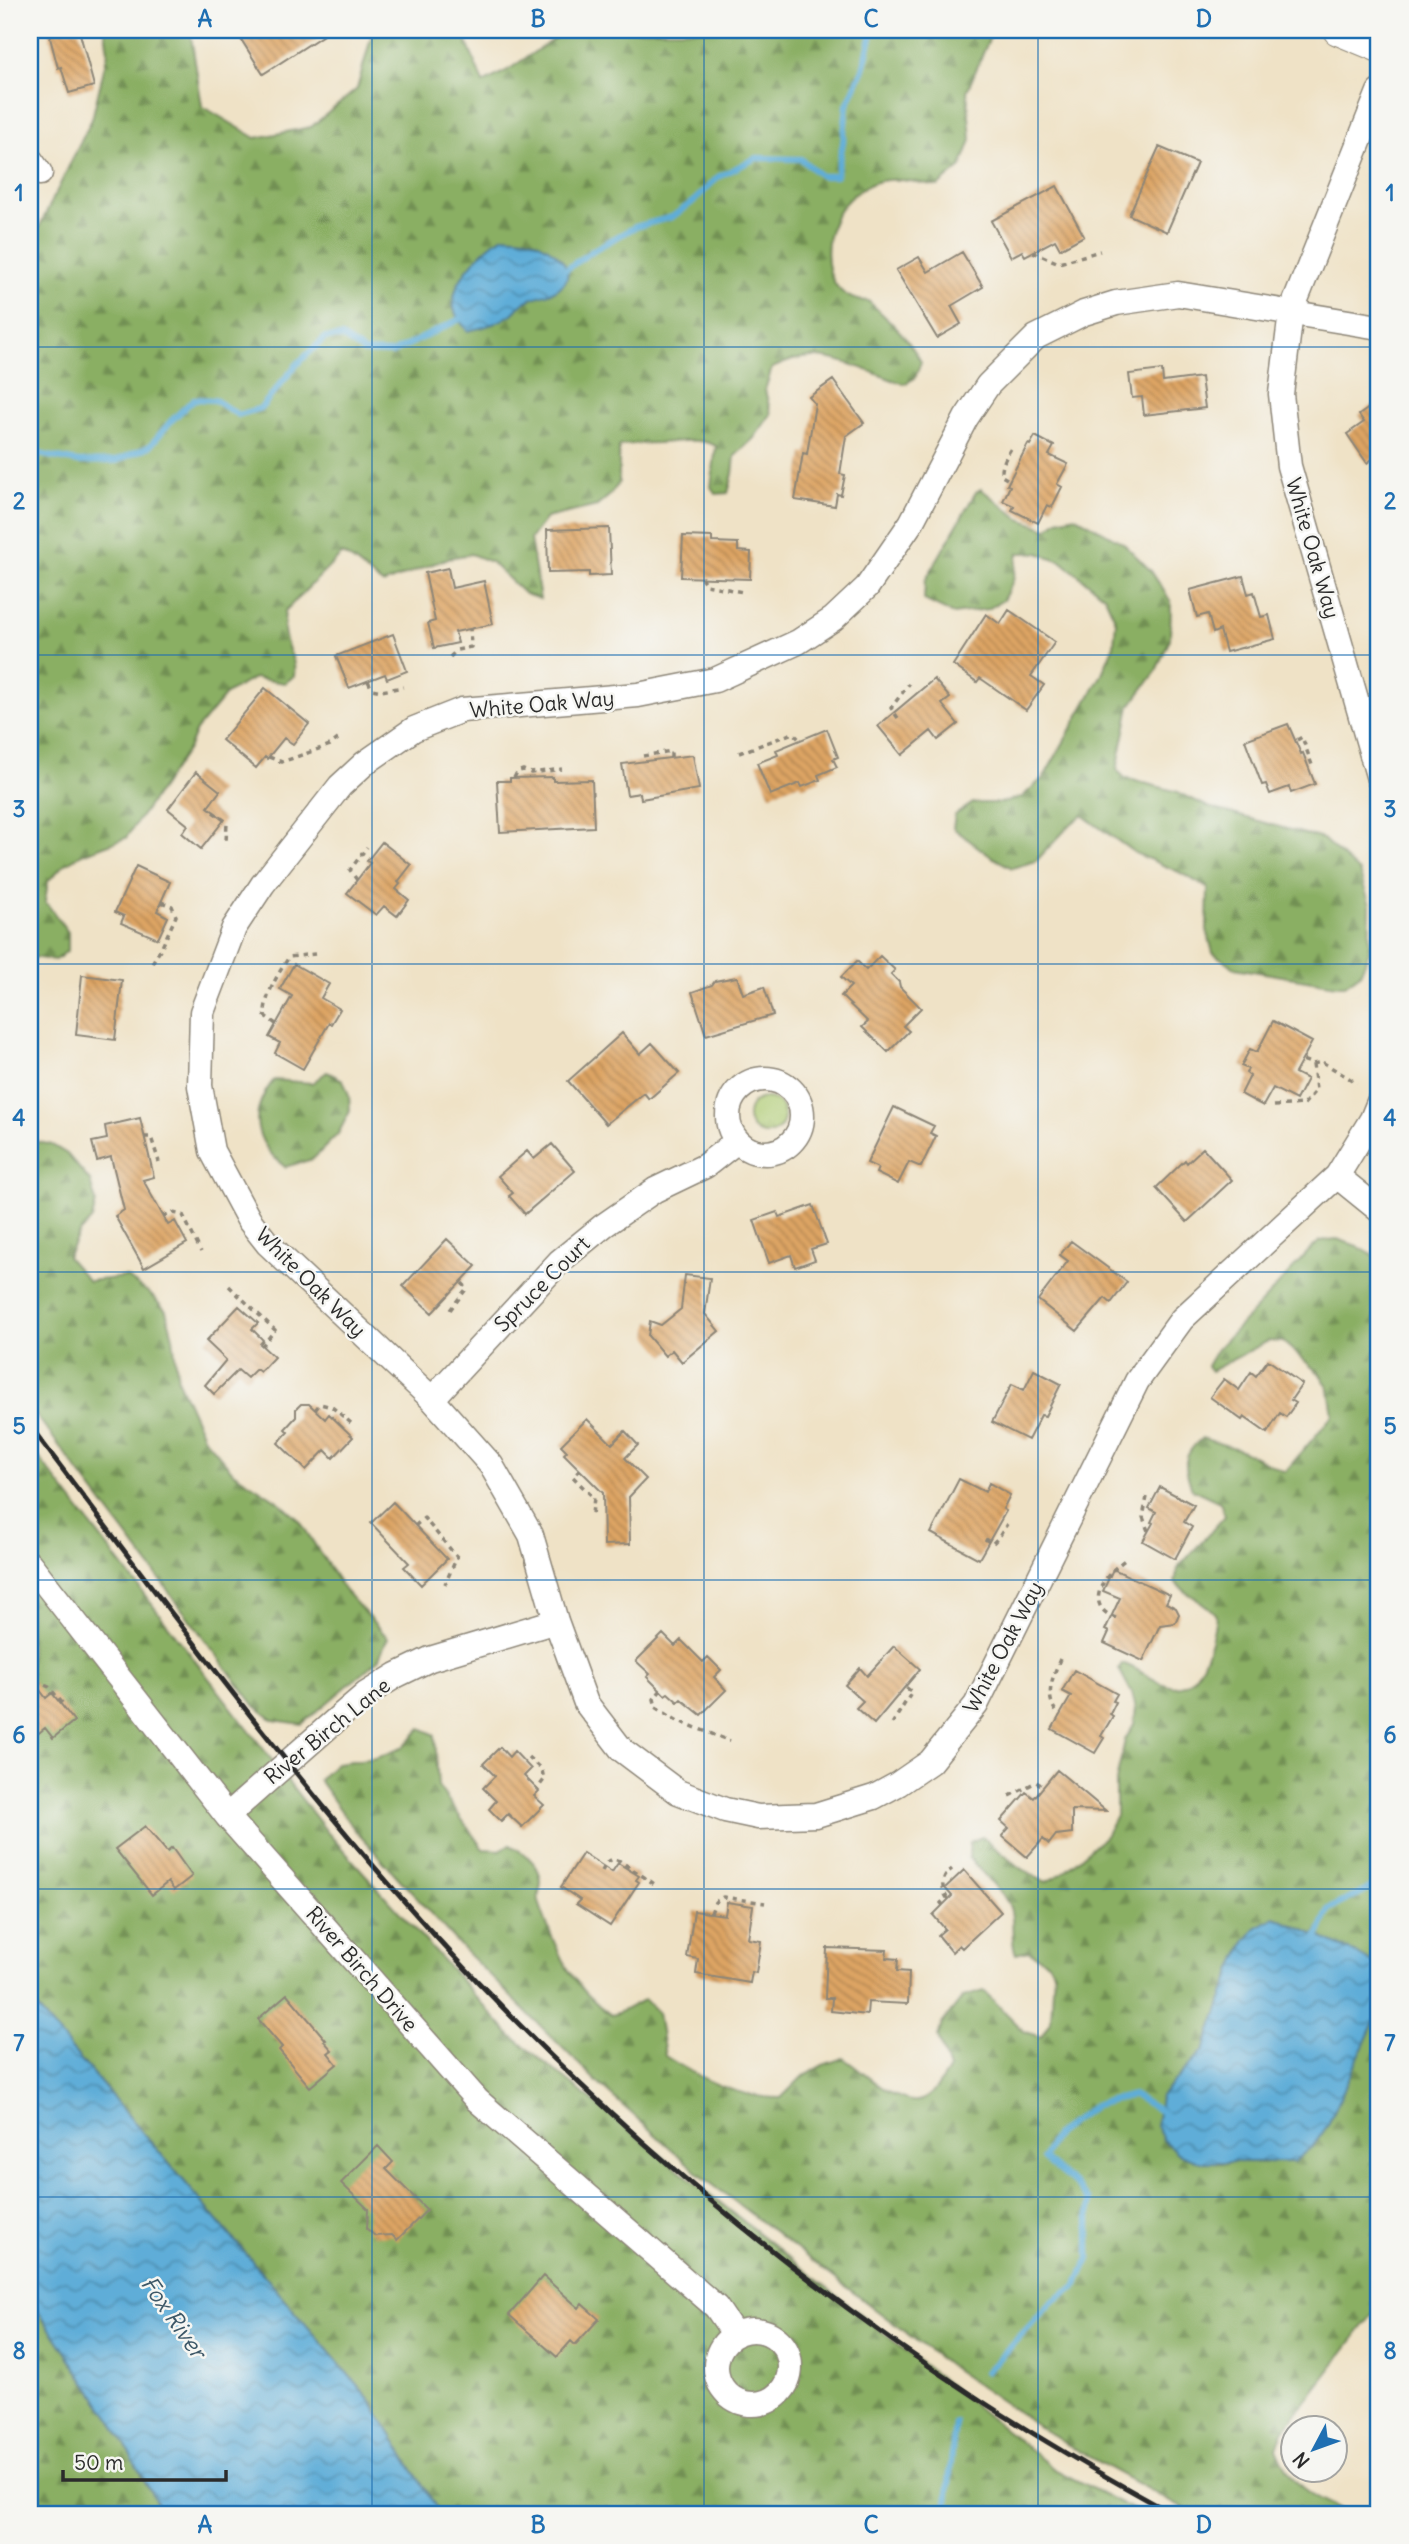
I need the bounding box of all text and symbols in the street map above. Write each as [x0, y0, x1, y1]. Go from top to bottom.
text: A [198, 4, 213, 33]
text: B [530, 4, 546, 33]
text: C [863, 4, 879, 33]
text: D [1196, 4, 1212, 33]
text: 1 [14, 178, 24, 207]
text: 1 [1385, 178, 1395, 207]
street label: White Oak Way [1280, 474, 1346, 622]
text: 2 [13, 486, 26, 515]
text: 2 [1384, 486, 1397, 515]
street label: White Oak Way [468, 684, 616, 724]
text: 3 [12, 794, 26, 823]
text: 3 [1383, 794, 1397, 823]
text: 4 [12, 1103, 26, 1132]
text: 4 [1383, 1103, 1397, 1132]
street label: White Oak Way [250, 1221, 372, 1343]
street label: Spruce Court [488, 1230, 596, 1338]
text: 5 [12, 1411, 26, 1440]
text: 5 [1383, 1411, 1397, 1440]
street label: White Oak Way [957, 1577, 1049, 1717]
street label: River Birch Lane [258, 1672, 396, 1790]
text: 6 [12, 1720, 26, 1749]
text: 6 [1383, 1720, 1397, 1749]
street label: River Birch Drive [300, 1901, 424, 2037]
text: 7 [13, 2028, 25, 2057]
text: 7 [1384, 2028, 1396, 2057]
water label: Fox River [135, 2270, 214, 2366]
text: 8 [12, 2336, 26, 2365]
text: 8 [1383, 2336, 1397, 2365]
north arrow [1280, 2414, 1350, 2484]
scale bar [63, 2439, 226, 2483]
text: N [1288, 2447, 1315, 2473]
text: 50 m [74, 2449, 123, 2476]
text: A [198, 2510, 213, 2539]
text: B [530, 2510, 546, 2539]
text: C [863, 2510, 879, 2539]
text: D [1196, 2510, 1212, 2539]

